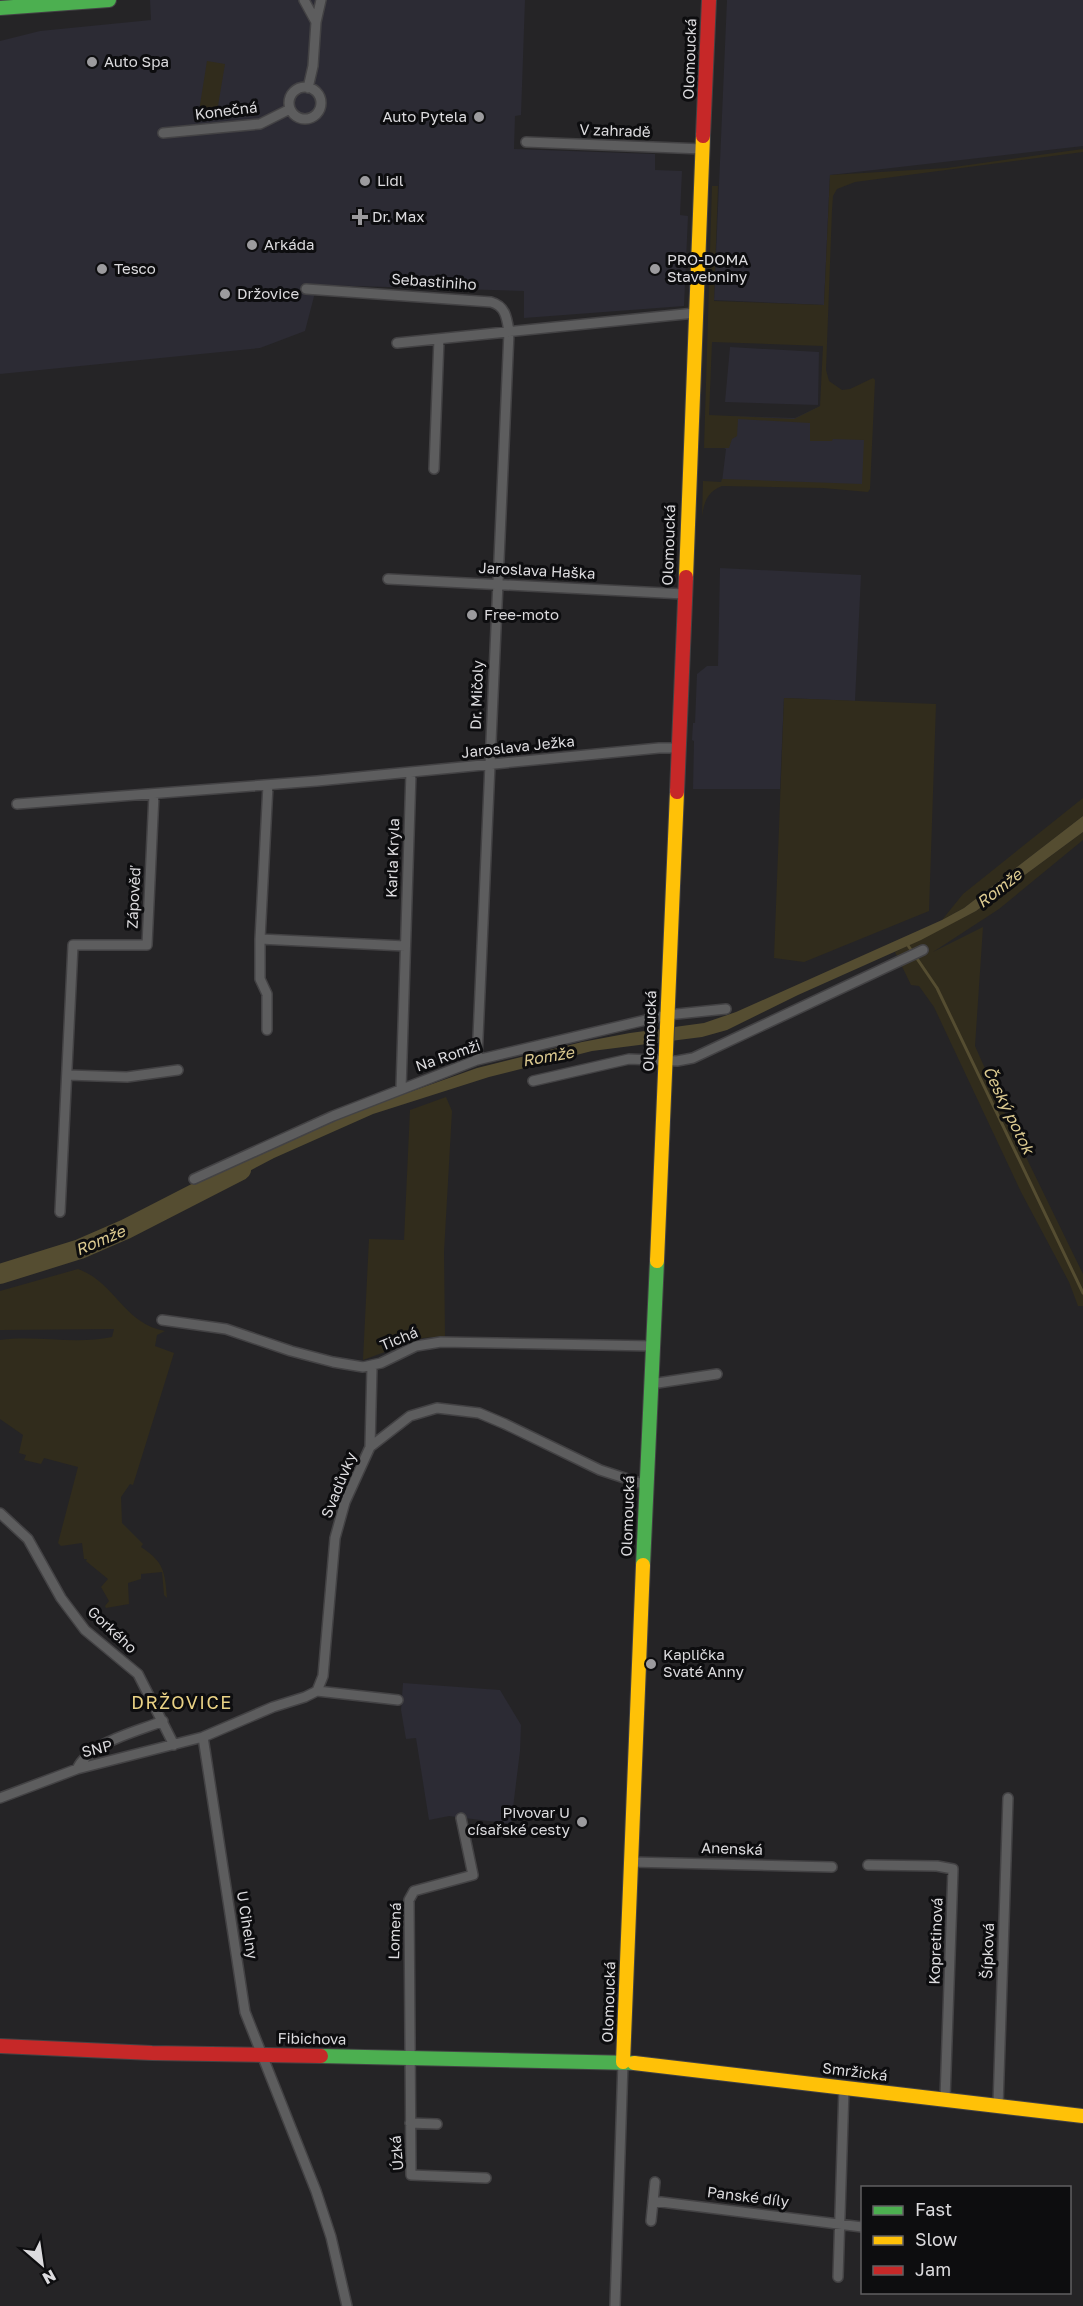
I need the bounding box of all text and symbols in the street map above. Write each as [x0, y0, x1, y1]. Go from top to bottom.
street label: Olomoucká [679, 18, 699, 100]
place label: Auto Spa [104, 52, 169, 70]
marker: Auto Spa [85, 55, 99, 69]
street label: Konečná [194, 97, 258, 123]
place label: Auto Pytela [382, 107, 467, 125]
marker: Auto Pytela [472, 110, 486, 124]
street label: V zahradě [579, 120, 651, 140]
place label: Lidl [377, 171, 404, 189]
marker: Lidl [358, 174, 372, 188]
place label: Dr. Max [372, 207, 424, 225]
marker: Dr. Max [353, 210, 367, 224]
place label: Arkáda [264, 235, 314, 253]
marker: Arkáda [245, 238, 259, 252]
place label: PRO-DOMA Stavebniny [667, 250, 748, 285]
place label: Tesco [114, 259, 156, 277]
marker: Tesco [95, 262, 109, 276]
marker: PRO-DOMA Stavebniny [648, 262, 662, 276]
street label: Sebastiniho [391, 269, 477, 293]
place label: Držovice [237, 284, 299, 302]
marker: Držovice [218, 287, 232, 301]
street label: Olomoucká [658, 504, 678, 586]
street label: Jaroslava Haška [478, 558, 596, 582]
place label: Free-moto [484, 605, 559, 623]
marker: Free-moto [465, 608, 479, 622]
street label: Dr. Mičoly [466, 659, 486, 730]
street label: Jaroslava Ježka [460, 731, 576, 761]
street label: Karla Kryla [382, 818, 402, 898]
water label: Romže [972, 863, 1027, 912]
street label: Zápověď [122, 865, 144, 929]
street label: Olomoucká [639, 990, 659, 1072]
street label: Na Romži [413, 1036, 483, 1075]
water label: Romže [521, 1041, 577, 1070]
water label: Český potok [979, 1063, 1040, 1159]
water label: Romže [72, 1220, 129, 1259]
street label: Tichá [377, 1322, 420, 1354]
street label: Svadůvky [317, 1448, 360, 1520]
street label: Olomoucká [617, 1475, 637, 1557]
street label: Gorkého [84, 1602, 141, 1656]
place label: Kaplička Svaté Anny [663, 1645, 744, 1680]
marker: Kaplička Svaté Anny [644, 1657, 658, 1671]
district label: DRŽOVICE [131, 1691, 233, 1713]
street label: SNP [80, 1736, 114, 1760]
place label: Pivovar U císařské cesty [467, 1803, 571, 1838]
marker: Pivovar U císařské cesty [575, 1815, 589, 1829]
street label: Anenská [701, 1838, 763, 1858]
street label: U Cihelny [234, 1889, 262, 1961]
street label: Kopretinová [924, 1897, 946, 1985]
street label: Lomená [384, 1902, 404, 1960]
street label: Šípková [977, 1923, 997, 1979]
street label: Olomoucká [598, 1961, 618, 2043]
street label: Fibichova [278, 2028, 347, 2048]
street label: Smržická [822, 2058, 889, 2084]
street label: Úzká [385, 2135, 407, 2172]
street label: Panské díly [706, 2182, 791, 2210]
legend [861, 2186, 1071, 2294]
text: Fast [915, 2198, 952, 2220]
text: Slow [915, 2228, 958, 2250]
north arrow [12, 2234, 72, 2294]
text: Jam [915, 2258, 951, 2280]
text: N [39, 2265, 59, 2289]

